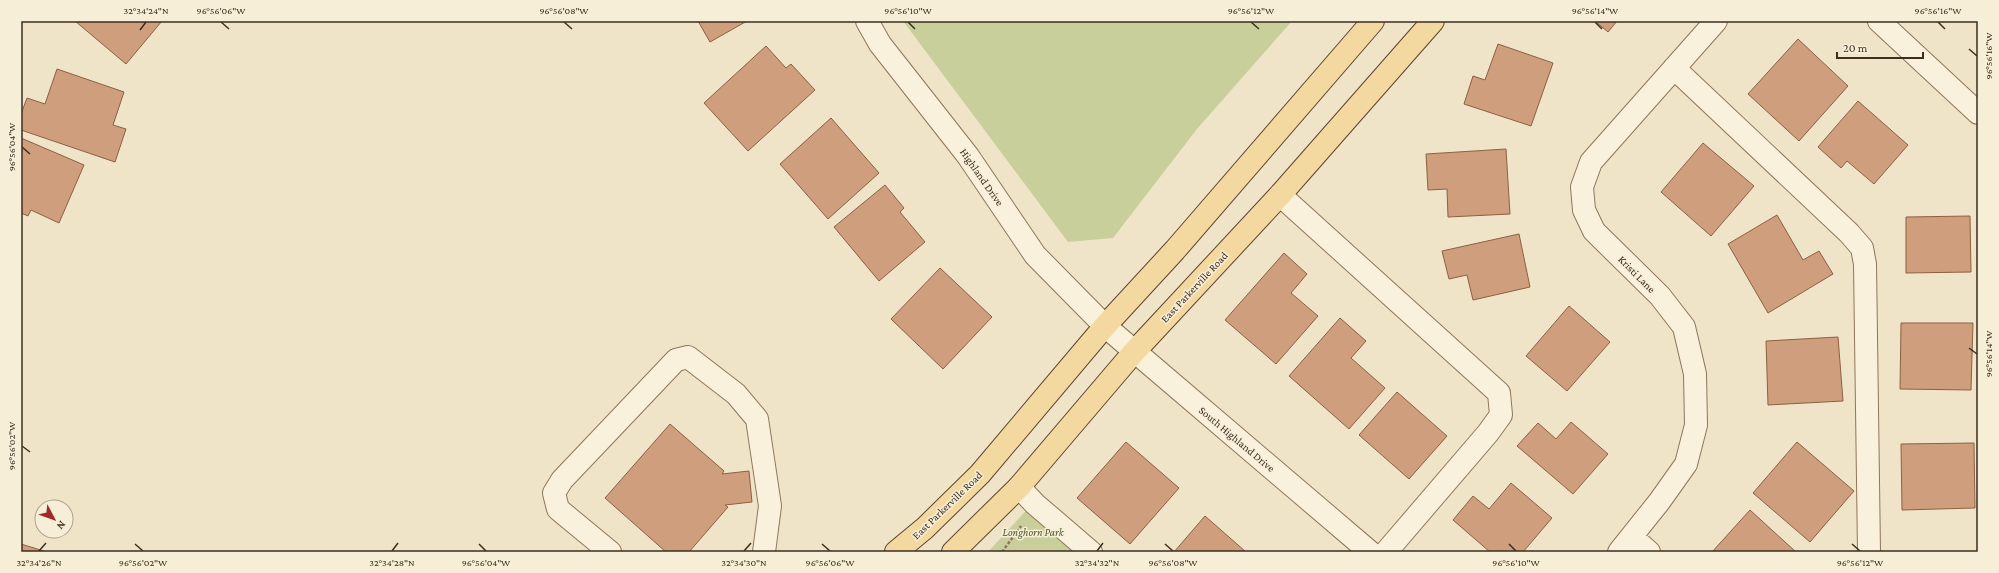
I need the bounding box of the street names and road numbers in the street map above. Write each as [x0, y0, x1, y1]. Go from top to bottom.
street label: Highland Drive [957, 146, 1006, 209]
street label: East Parkerville Road [1158, 249, 1230, 325]
street label: Kristi Lane [1616, 253, 1658, 295]
street label: South Highland Drive [1196, 404, 1277, 475]
street label: East Parkerville Road [910, 468, 985, 541]

